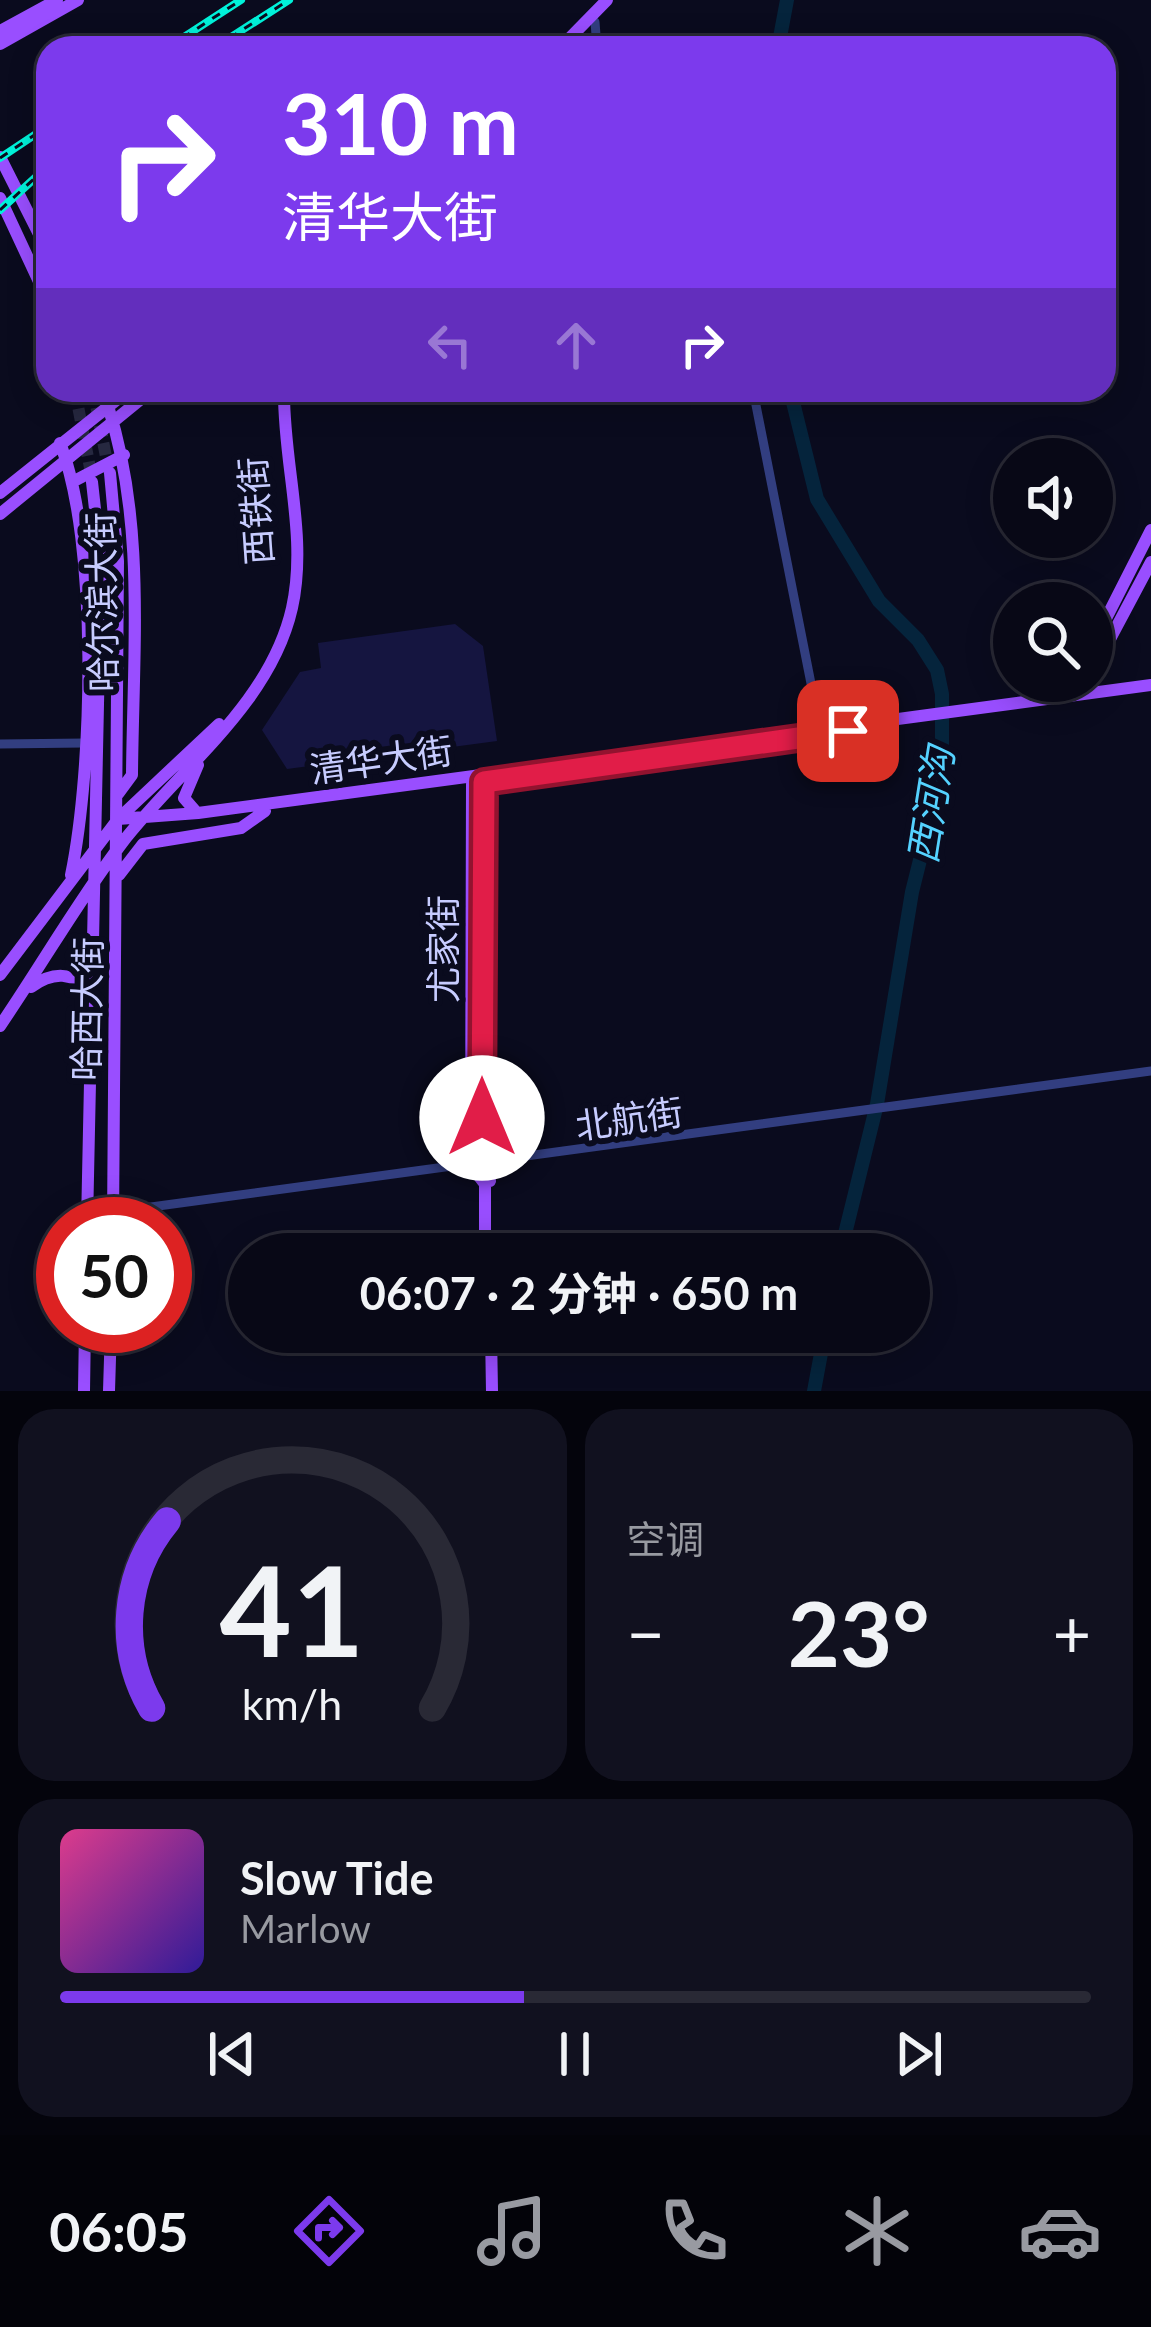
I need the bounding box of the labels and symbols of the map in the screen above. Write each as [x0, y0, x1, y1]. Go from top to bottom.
street label: 西铁街 [229, 456, 281, 566]
street label: 哈尔滨大街 [77, 512, 125, 692]
pin [797, 680, 899, 782]
street label: 清华大街 [307, 727, 455, 791]
water label: 西河沟 [898, 740, 962, 866]
street label: 尤家街 [420, 895, 464, 1003]
street label: 哈西大街 [63, 937, 109, 1081]
position arrow [419, 1055, 545, 1181]
street label: 北航街 [572, 1089, 686, 1147]
speed limit sign: 50 [36, 1197, 192, 1353]

